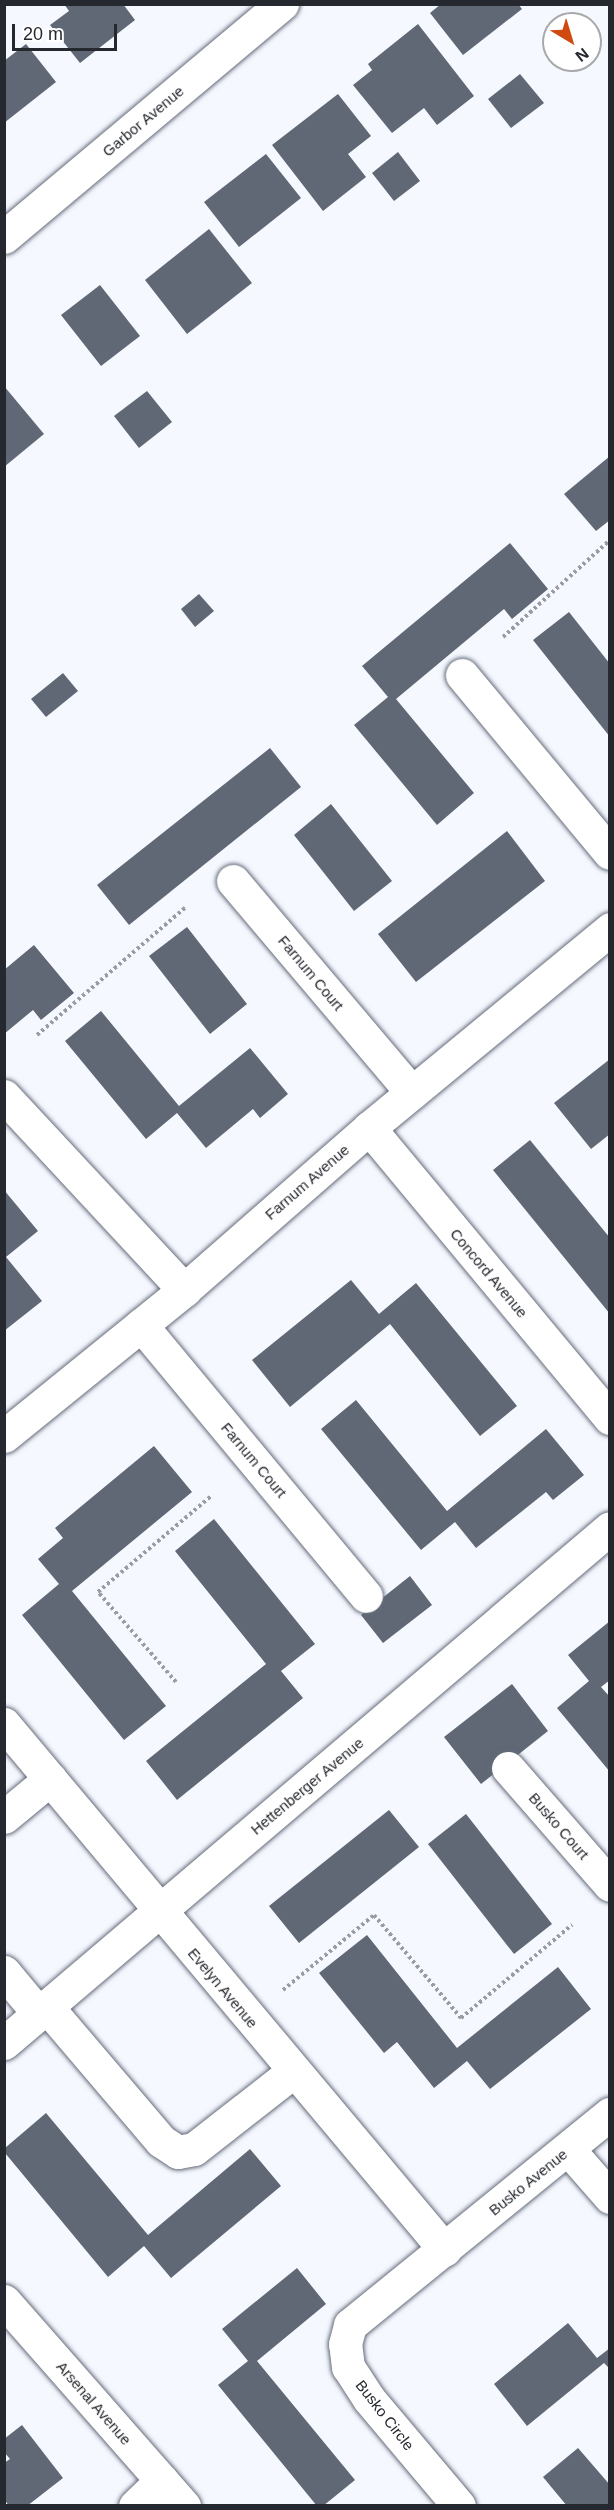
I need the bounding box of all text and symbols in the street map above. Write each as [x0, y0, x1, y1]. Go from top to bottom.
scale bar [15, 12, 120, 50]
north arrow [542, 12, 602, 72]
text: 20 m [23, 24, 63, 44]
text: N [572, 45, 592, 65]
street label: Garbor Avenue [98, 81, 188, 161]
street label: Farnum Court [274, 932, 348, 1014]
street label: Farnum Avenue [261, 1140, 353, 1224]
street label: Concord Avenue [446, 1225, 532, 1321]
street label: Farnum Court [217, 1419, 291, 1501]
street label: Hettenberger Avenue [247, 1733, 367, 1839]
street label: Busko Court [525, 1789, 593, 1863]
street label: Evelyn Avenue [184, 1944, 262, 2032]
street label: Busko Avenue [485, 2145, 571, 2219]
street label: Arsenal Avenue [53, 2357, 135, 2449]
street label: Busko Circle [352, 2376, 418, 2454]

